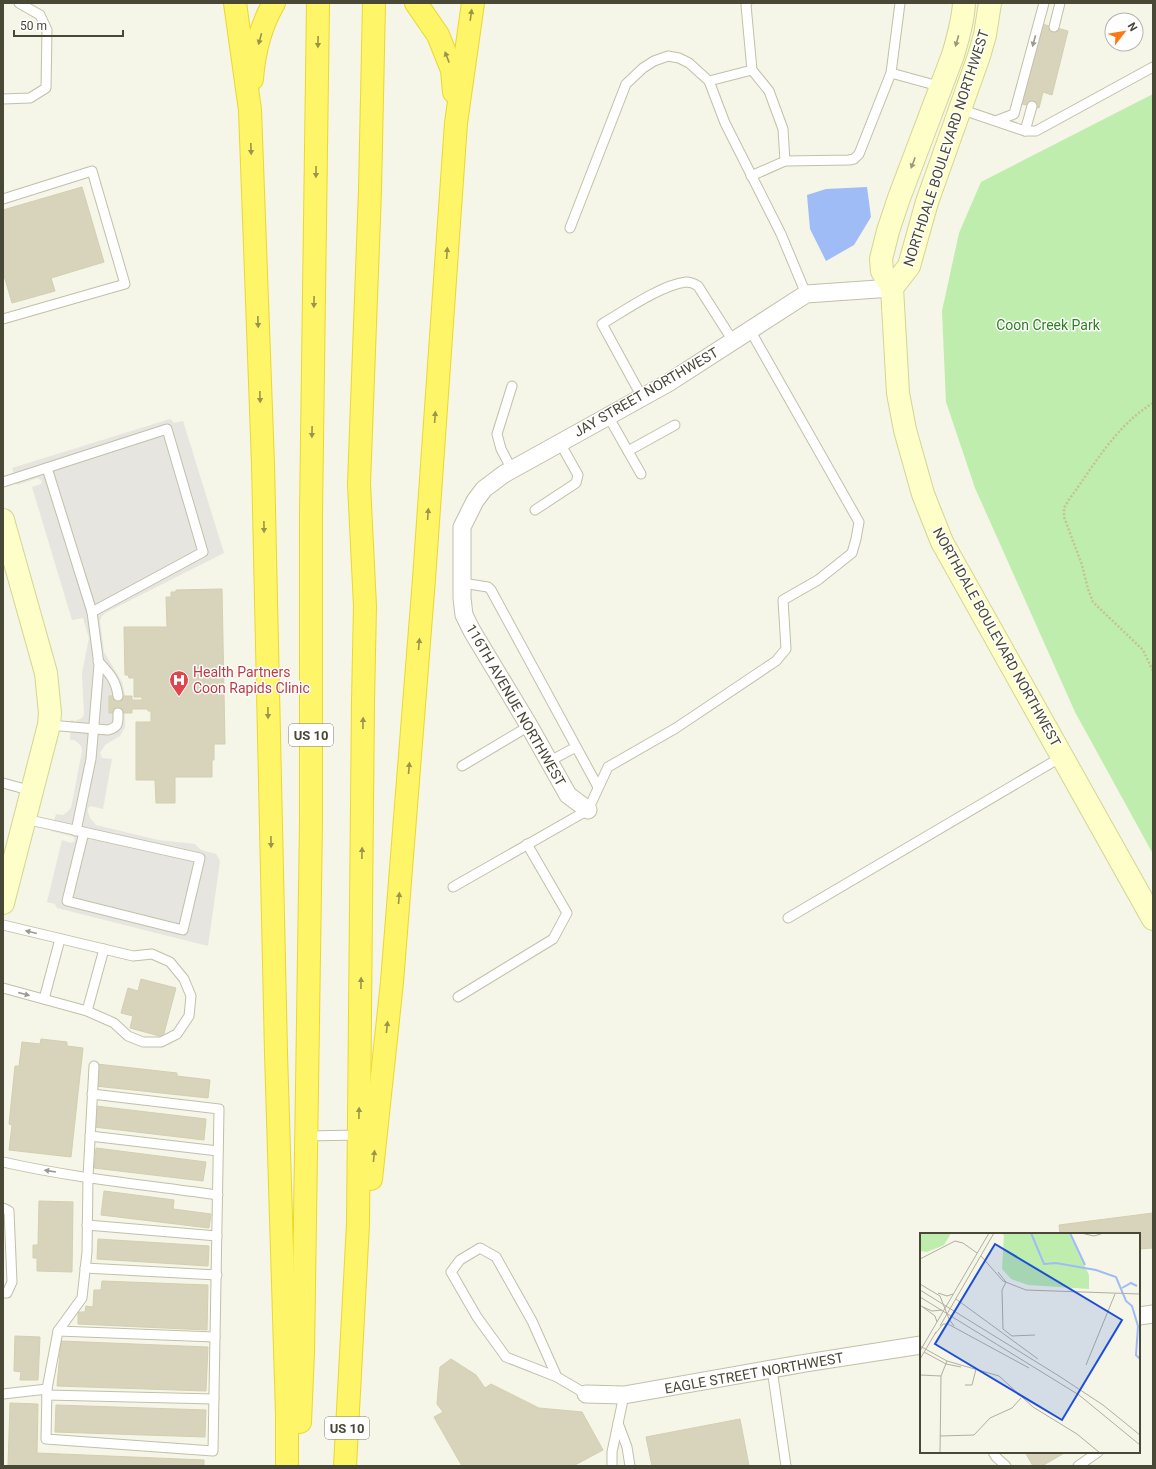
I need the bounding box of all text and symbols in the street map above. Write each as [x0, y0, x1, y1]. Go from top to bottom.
one-way arrow [468, 9, 475, 21]
scale bar [14, 12, 123, 38]
north arrow [1104, 12, 1144, 52]
text: 50 m [20, 19, 47, 33]
text: N [1125, 20, 1140, 34]
street label: NORTHDALE BOULEVARD NORTHWEST [900, 27, 992, 268]
one-way arrow [257, 33, 263, 45]
one-way arrow [1030, 34, 1036, 47]
one-way arrow [315, 36, 321, 49]
one-way arrow [954, 36, 960, 48]
one-way arrow [443, 51, 449, 63]
one-way arrow [248, 143, 254, 156]
one-way arrow [909, 158, 915, 170]
one-way arrow [313, 166, 319, 179]
one-way arrow [444, 247, 451, 259]
one-way arrow [311, 296, 317, 309]
one-way arrow [254, 316, 261, 328]
park label: Coon Creek Park [996, 317, 1101, 333]
street label: JAY STREET NORTHWEST [571, 344, 722, 440]
one-way arrow [257, 391, 264, 403]
one-way arrow [432, 411, 439, 423]
one-way arrow [309, 426, 315, 439]
one-way arrow [425, 508, 432, 520]
one-way arrow [261, 521, 267, 534]
street label: NORTHDALE BOULEVARD NORTHWEST [930, 525, 1064, 750]
street label: 116TH AVENUE NORTHWEST [463, 621, 569, 789]
one-way arrow [415, 638, 422, 650]
place label: Health Partners Coon Rapids Clinic [193, 664, 310, 696]
hospital icon: Health Partners Coon Rapids Clinic [168, 669, 190, 697]
one-way arrow [265, 707, 271, 720]
one-way arrow [360, 716, 366, 729]
road number: US 10 [289, 724, 333, 746]
one-way arrow [405, 762, 412, 774]
one-way arrow [268, 836, 274, 849]
one-way arrow [359, 846, 365, 859]
one-way arrow [395, 892, 402, 904]
one-way arrow [25, 929, 37, 935]
one-way arrow [357, 977, 364, 989]
one-way arrow [17, 991, 30, 997]
one-way arrow [384, 1021, 390, 1033]
one-way arrow [356, 1106, 362, 1119]
one-way arrow [370, 1150, 377, 1163]
one-way arrow [44, 1168, 56, 1174]
inset map [920, 1233, 1140, 1453]
street label: EAGLE STREET NORTHWEST [663, 1349, 845, 1397]
road number: US 10 [325, 1417, 369, 1439]

